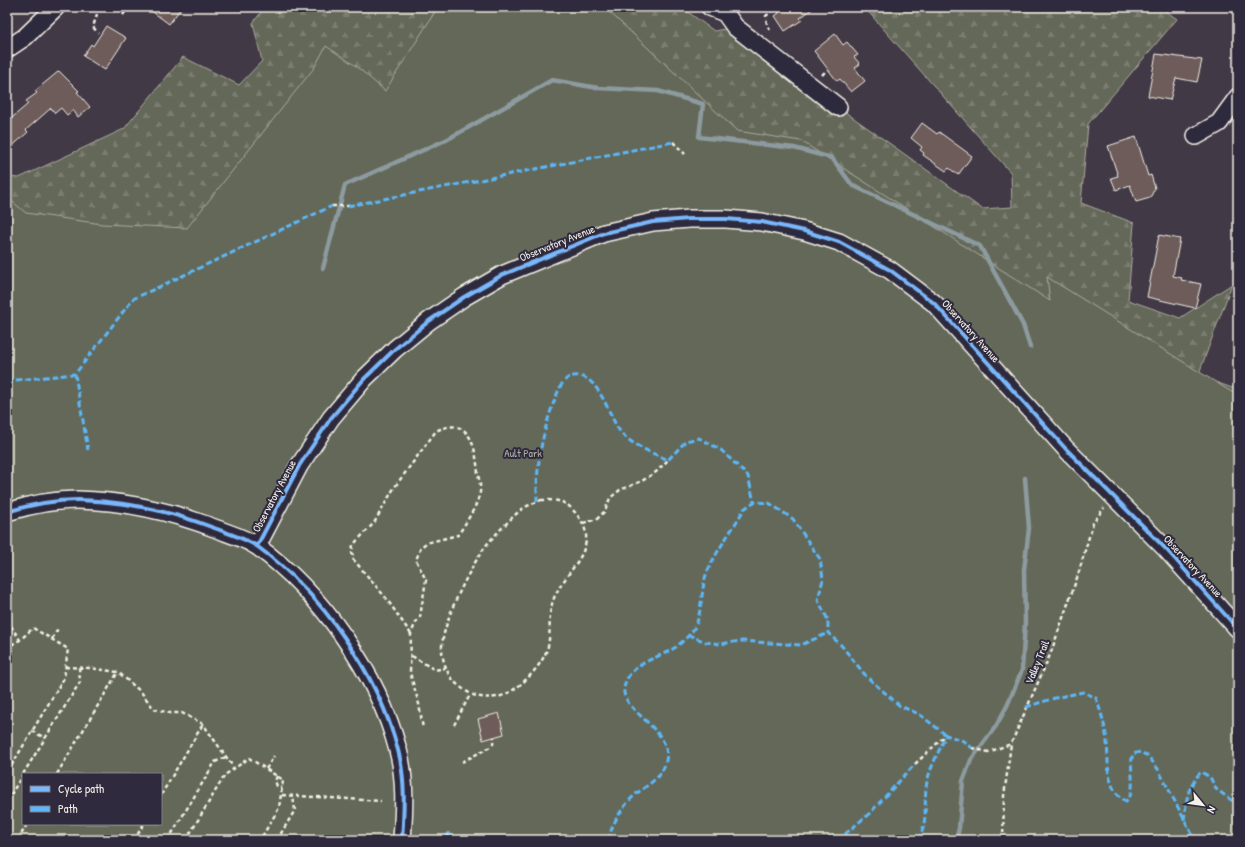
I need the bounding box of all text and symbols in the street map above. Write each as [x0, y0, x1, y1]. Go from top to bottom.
street label: Observatory Avenue [517, 221, 597, 264]
street label: Observatory Avenue [939, 297, 1003, 366]
park label: Ault Park [504, 446, 542, 460]
street label: Observatory Avenue [249, 457, 299, 534]
street label: Observatory Avenue [1161, 532, 1226, 600]
street label: Valley Trail [1022, 638, 1052, 686]
legend [22, 773, 162, 825]
text: Cycle path [58, 780, 104, 797]
north arrow [1183, 785, 1223, 825]
text: Path [58, 800, 78, 817]
text: N [1204, 804, 1219, 816]

